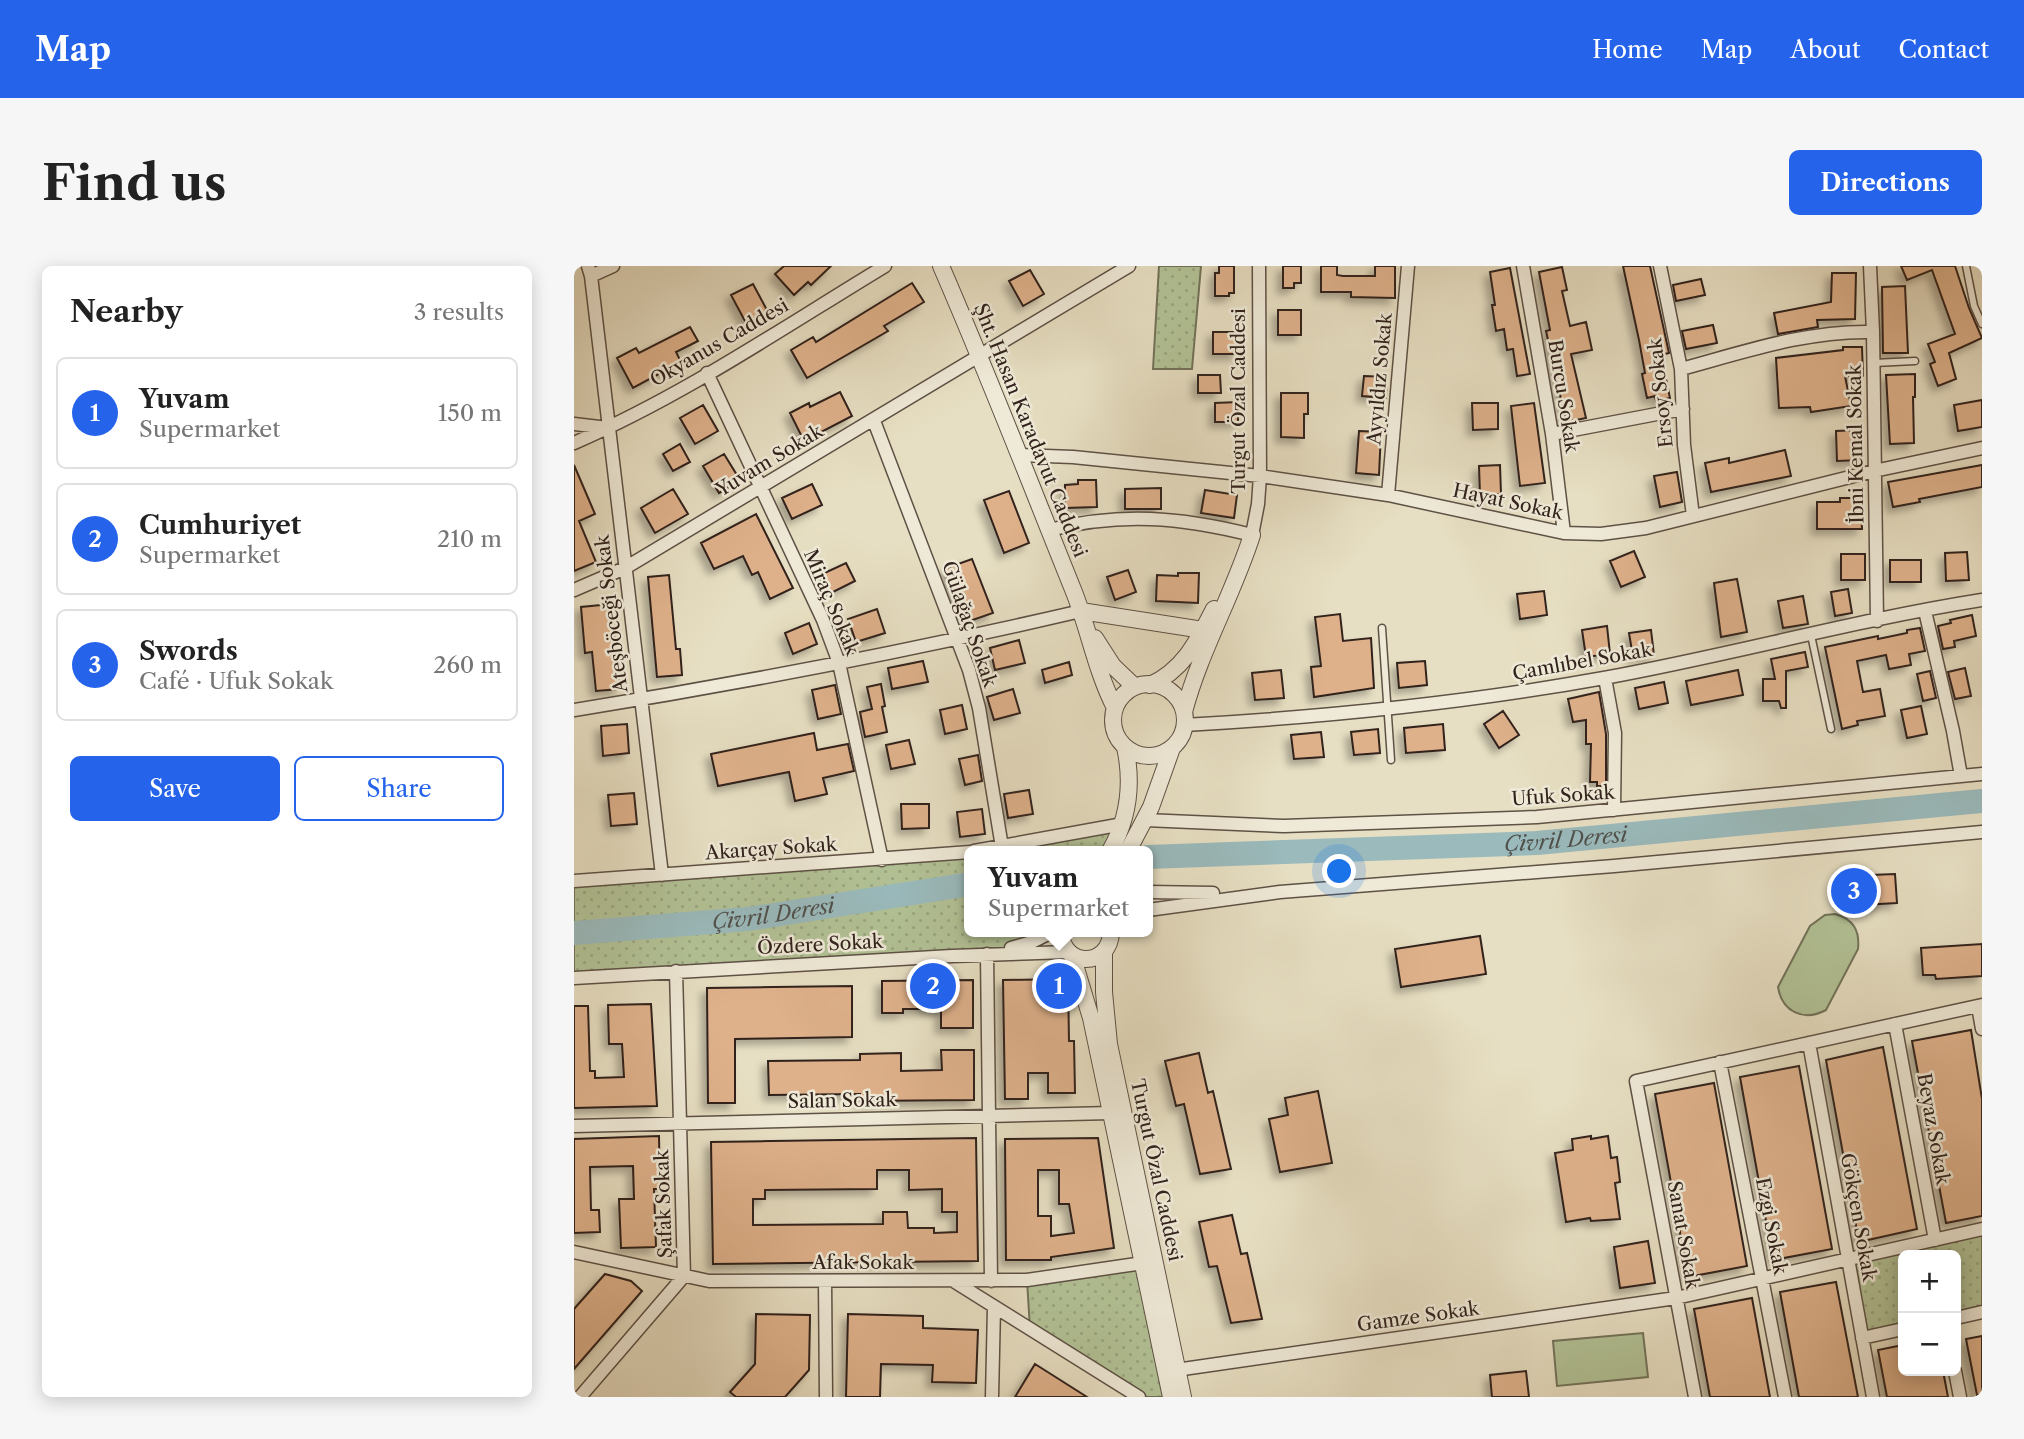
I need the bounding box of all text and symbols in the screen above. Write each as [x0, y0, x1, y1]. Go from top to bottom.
text: Map [35, 29, 111, 70]
text: Home [1592, 35, 1663, 64]
text: Map [1701, 35, 1752, 64]
text: About [1790, 35, 1861, 64]
text: Contact [1899, 35, 1989, 64]
button: Directions [1789, 150, 1982, 215]
text: Find us [42, 152, 226, 213]
text: Nearby [70, 293, 183, 330]
street label: Okyanus Caddesi [646, 293, 793, 391]
text: 3 results [414, 298, 504, 326]
street label: Şht. Hasan Karadavut Caddesi [969, 300, 1092, 561]
street label: Turgut Özal Caddesi [1227, 308, 1250, 494]
street label: Ayyıldız Sokak [1362, 311, 1397, 447]
street label: Ersoy Sokak [1643, 336, 1678, 449]
street label: Burcu Sokak [1543, 338, 1584, 455]
street label: İbni Kemal Sokak [1843, 363, 1868, 524]
text: Yuvam [139, 383, 230, 415]
text: 1 [90, 399, 100, 427]
text: 150 m [438, 399, 502, 427]
text: Supermarket [139, 415, 280, 443]
street label: Yuvam Sokak [711, 419, 828, 502]
street label: Hayat Sokak [1451, 479, 1566, 525]
text: Cumhuriyet [139, 509, 301, 541]
text: 2 [88, 525, 102, 553]
text: 210 m [437, 525, 502, 553]
street label: Ateşböceği Sokak [590, 533, 633, 695]
text: Supermarket [139, 541, 280, 569]
street label: Miraç Sokak [799, 546, 865, 660]
street label: Gülağaç Sokak [937, 558, 1002, 691]
text: Swords [139, 635, 238, 667]
street label: Çamlıbel Sokak [1511, 638, 1655, 685]
text: 3 [89, 651, 102, 679]
text: 260 m [433, 651, 502, 679]
text: Café · Ufuk Sokak [139, 667, 333, 695]
button: Save [70, 756, 280, 821]
button: Share [294, 756, 504, 821]
street label: Ufuk Sokak [1511, 780, 1616, 811]
water label: Çivril Deresi [1504, 821, 1630, 856]
street label: Akarçay Sokak [703, 832, 839, 865]
popup [964, 846, 1153, 937]
your location [1322, 854, 1356, 888]
text: Yuvam [988, 862, 1078, 894]
pin: 3 [1831, 865, 1877, 917]
water label: Çivril Deresi [711, 892, 837, 934]
text: Supermarket [988, 894, 1129, 922]
street label: Özdere Sokak [757, 930, 884, 959]
pin: 2 [910, 960, 956, 1012]
pin: 1 [1036, 960, 1082, 1012]
street label: Beyaz Sokak [1912, 1071, 1955, 1188]
street label: Turgut Özal Caddesi [1126, 1077, 1187, 1263]
street label: Salan Sokak [788, 1088, 897, 1113]
street label: Şafak Sokak [650, 1148, 677, 1259]
street label: Gökçen Sokak [1836, 1151, 1881, 1284]
street label: Ezgi Sokak [1751, 1176, 1792, 1278]
street label: Sanat Sokak [1663, 1179, 1705, 1292]
map controls [1898, 1250, 1961, 1376]
button: + [1898, 1250, 1961, 1313]
street label: Afak Sokak [811, 1251, 915, 1274]
street label: Gamze Sokak [1355, 1296, 1482, 1336]
button: − [1898, 1313, 1961, 1376]

